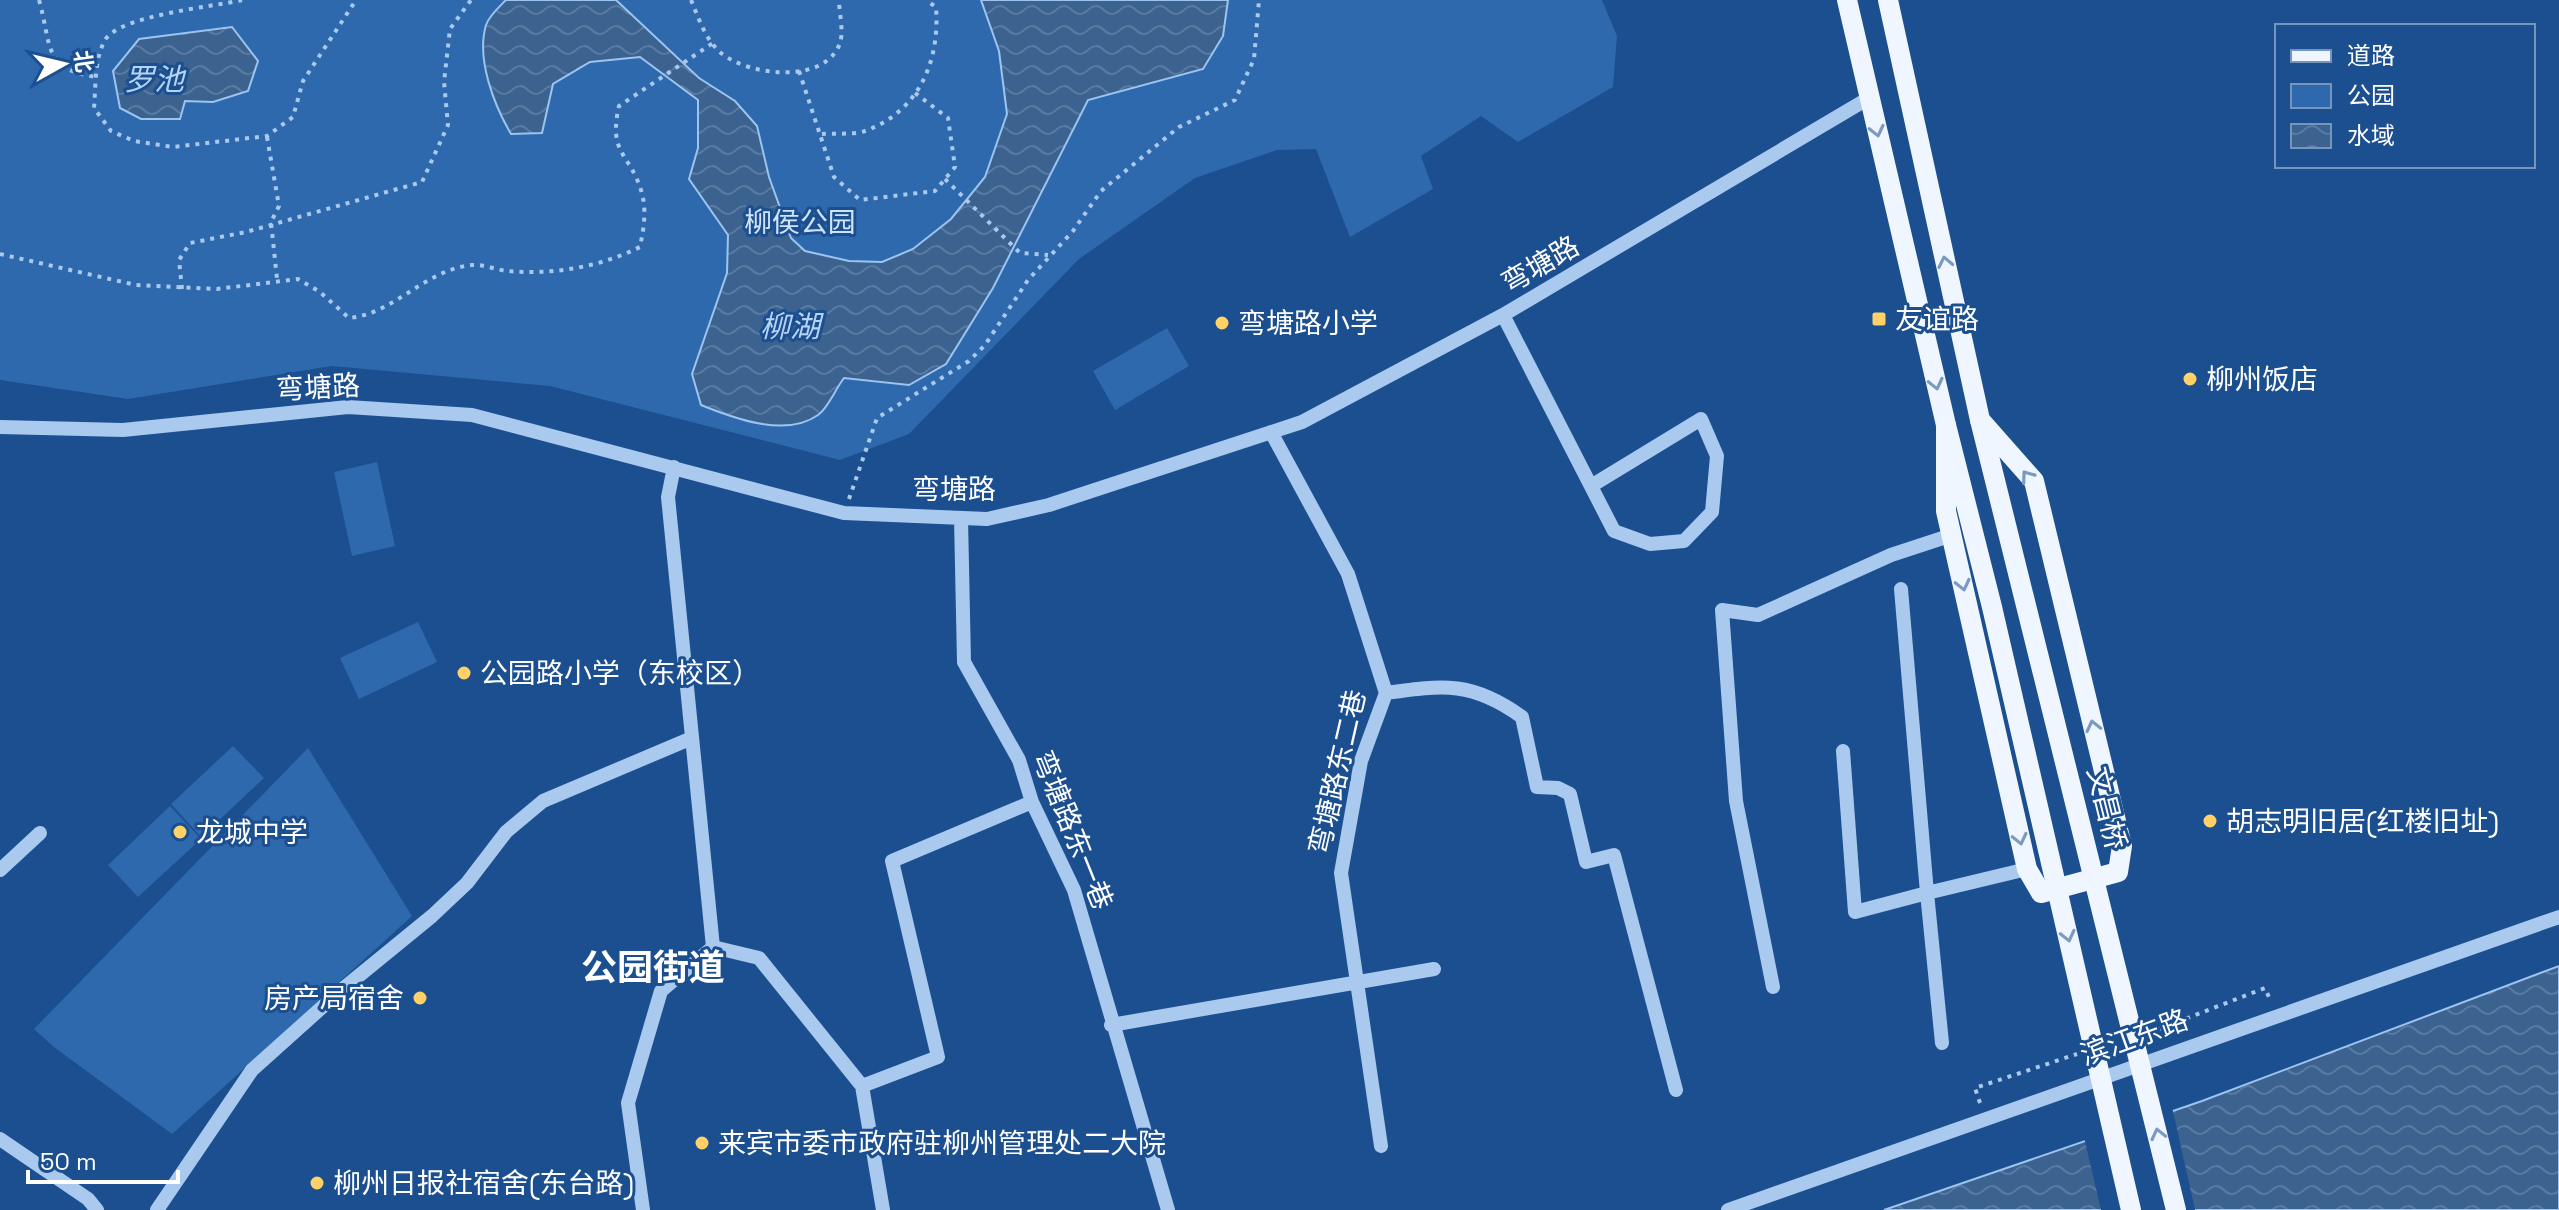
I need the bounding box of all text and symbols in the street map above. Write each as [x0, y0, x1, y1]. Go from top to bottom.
north arrow [24, 24, 104, 104]
legend [2275, 24, 2535, 168]
text: 道路 [2347, 40, 2395, 71]
text: 北 [68, 48, 99, 74]
water label: 罗池 [124, 60, 187, 99]
text: 公园 [2347, 80, 2395, 111]
text: 水域 [2347, 120, 2395, 151]
one-way arrow [1868, 123, 1885, 137]
park label: 柳侯公园 [744, 204, 856, 240]
street label: 弯塘路 [1495, 227, 1585, 301]
one-way arrow [1937, 255, 1954, 269]
place label: 友谊路 [1895, 301, 1979, 337]
place label: 弯塘路小学 [1238, 305, 1378, 341]
water label: 柳湖 [760, 307, 824, 346]
marker: 友谊路 [1870, 310, 1888, 328]
marker: 弯塘路小学 [1213, 314, 1231, 332]
place label: 柳州饭店 [2206, 361, 2318, 397]
street label: 弯塘路 [275, 367, 361, 407]
marker: 柳州饭店 [2181, 370, 2199, 388]
one-way arrow [1927, 376, 1944, 390]
one-way arrow [2023, 470, 2037, 485]
street label: 弯塘路 [912, 471, 996, 507]
one-way arrow [1954, 578, 1971, 591]
place label: 公园路小学（东校区） [480, 655, 760, 691]
marker: 公园路小学（东校区） [455, 664, 473, 682]
street label: 弯塘路东二巷 [1301, 686, 1373, 858]
one-way arrow [2085, 720, 2102, 733]
street label: 弯塘路东一巷 [1025, 745, 1121, 915]
street label: 文昌桥 [2079, 763, 2135, 853]
place label: 胡志明旧居(红楼旧址) [2226, 803, 2499, 839]
marker: 胡志明旧居(红楼旧址) [2201, 812, 2219, 830]
place label: 龙城中学 [196, 814, 308, 850]
marker: 龙城中学 [171, 823, 189, 841]
one-way arrow [2011, 831, 2028, 845]
one-way arrow [2059, 929, 2076, 943]
district label: 公园街道 [581, 945, 725, 991]
place label: 房产局宿舍 [264, 980, 404, 1016]
marker: 房产局宿舍 [411, 989, 429, 1007]
street label: 滨江东路 [2075, 1001, 2193, 1073]
place label: 来宾市委市政府驻柳州管理处二大院 [718, 1125, 1166, 1161]
one-way arrow [2151, 1128, 2168, 1141]
scale bar [28, 1134, 178, 1184]
marker: 来宾市委市政府驻柳州管理处二大院 [693, 1134, 711, 1152]
text: 50 m [40, 1146, 97, 1177]
place label: 柳州日报社宿舍(东台路) [333, 1165, 634, 1201]
marker: 柳州日报社宿舍(东台路) [308, 1174, 326, 1192]

